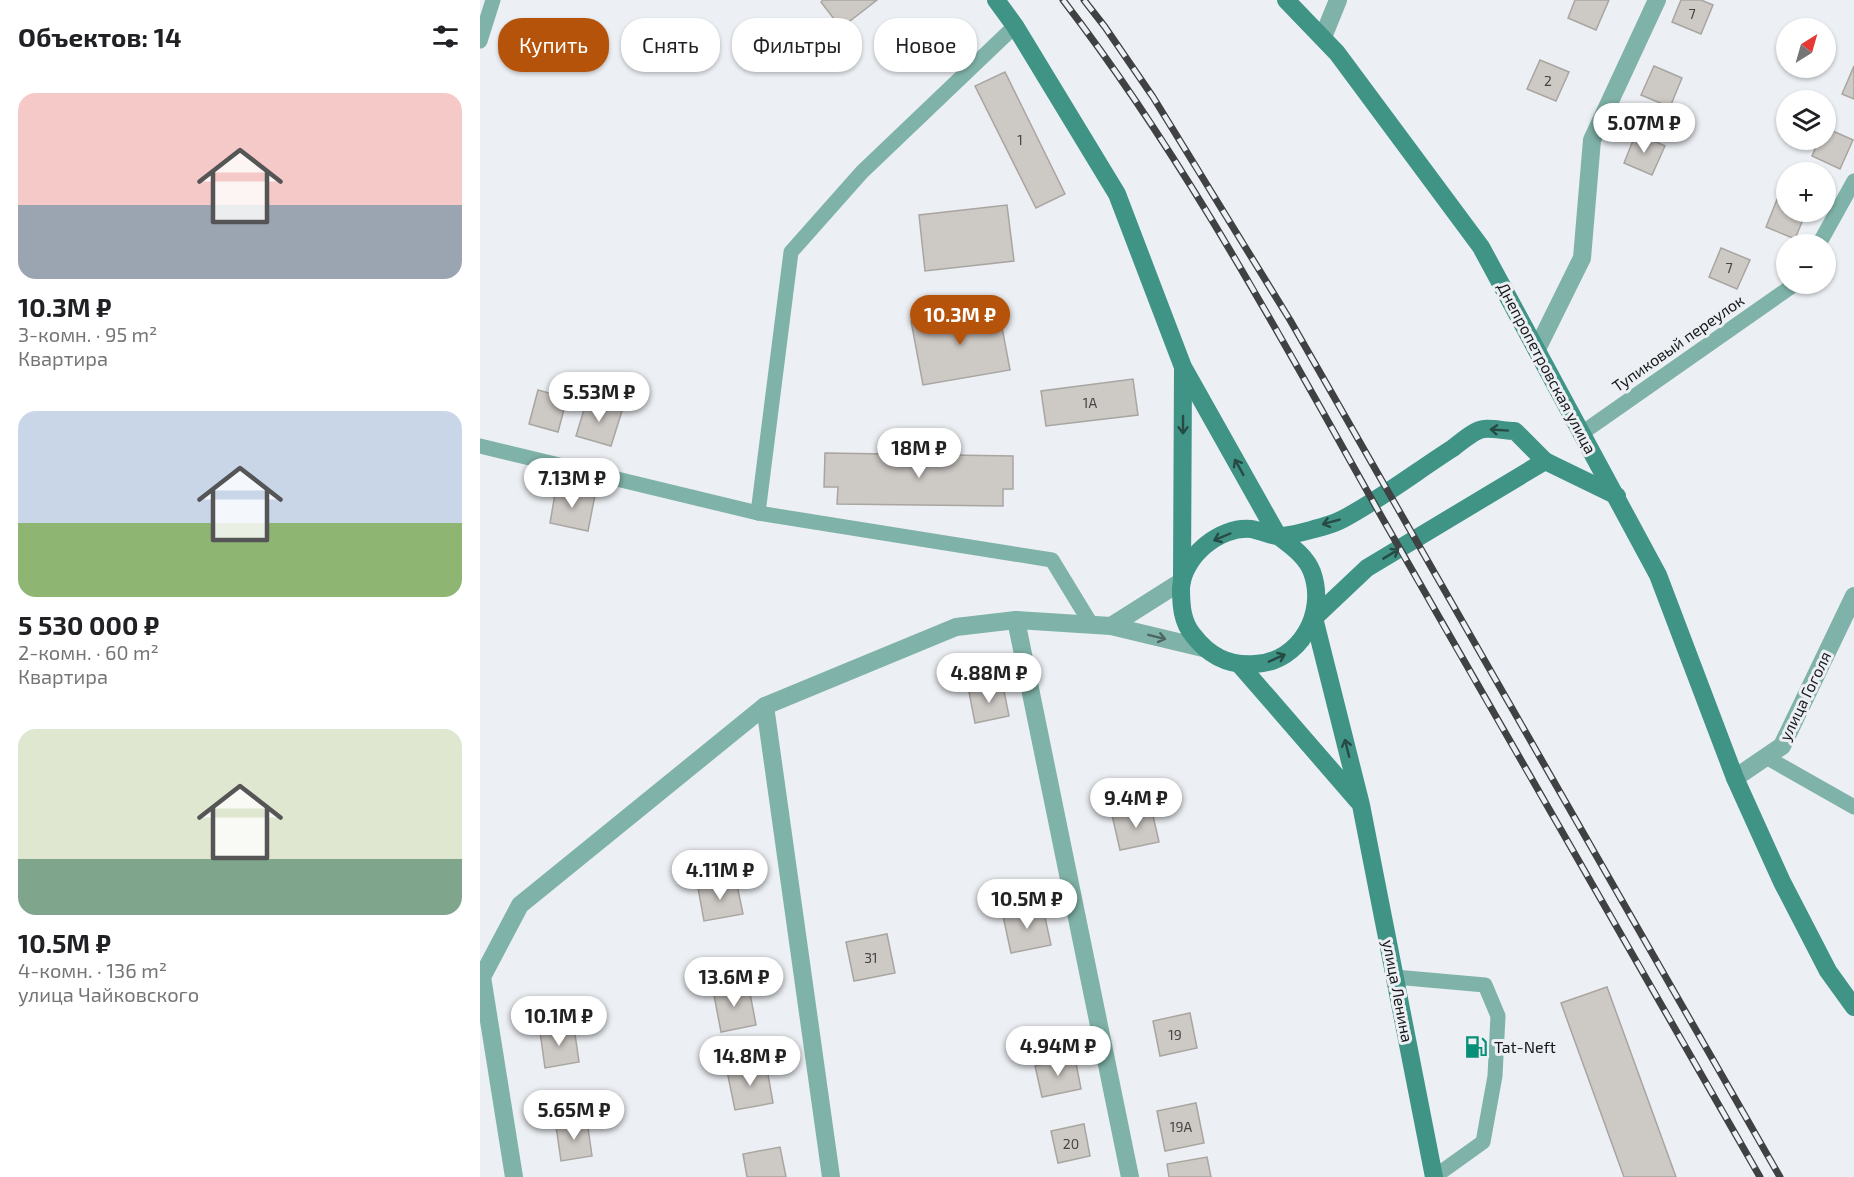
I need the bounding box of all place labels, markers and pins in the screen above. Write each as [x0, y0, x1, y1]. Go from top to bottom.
pin: 5.07M ₽ [1589, 103, 1699, 154]
pin: 10.3M ₽ [905, 295, 1015, 346]
pin: 5.53M ₽ [544, 372, 654, 423]
pin: 18M ₽ [877, 428, 961, 479]
pin: 7.13M ₽ [517, 458, 627, 509]
pin: 4.88M ₽ [934, 653, 1044, 704]
pin: 9.4M ₽ [1087, 778, 1185, 829]
pin: 4.11M ₽ [665, 850, 775, 901]
pin: 10.5M ₽ [972, 879, 1082, 930]
pin: 13.6M ₽ [679, 957, 789, 1008]
pin: 10.1M ₽ [504, 996, 614, 1047]
pin: 4.94M ₽ [1003, 1026, 1113, 1077]
fuel station icon: Tat-Neft [1463, 1034, 1489, 1060]
pin: 14.8M ₽ [695, 1036, 805, 1087]
place label: Tat-Neft [1494, 1037, 1556, 1056]
pin: 5.65M ₽ [519, 1090, 629, 1141]

